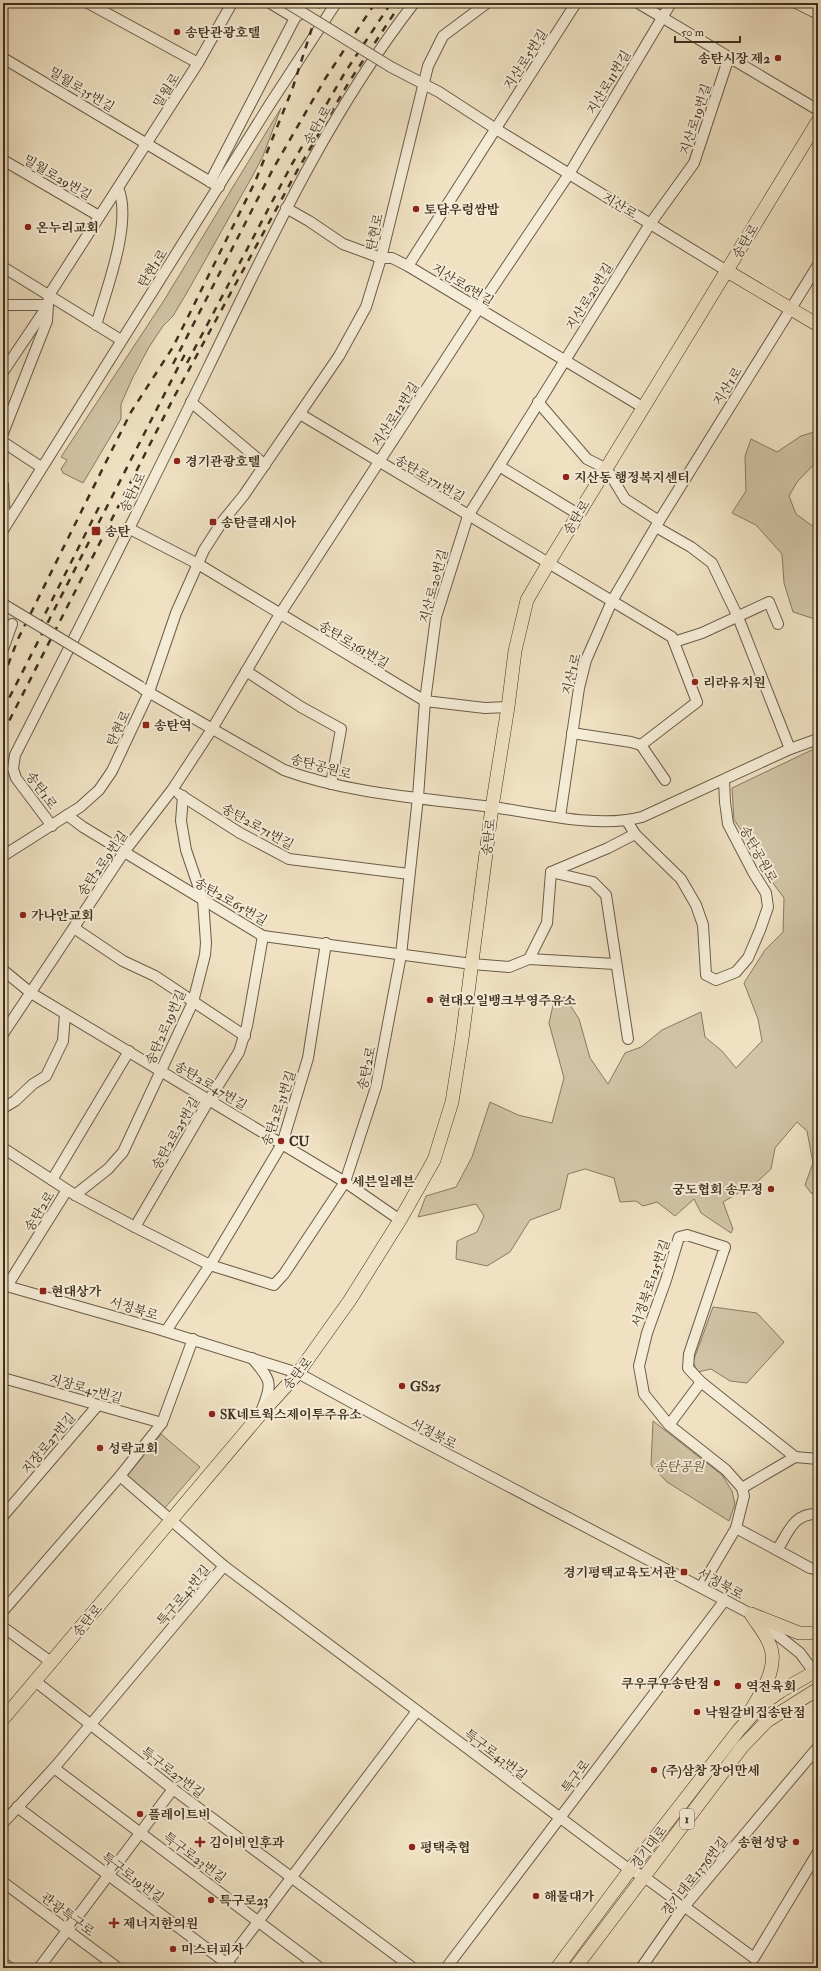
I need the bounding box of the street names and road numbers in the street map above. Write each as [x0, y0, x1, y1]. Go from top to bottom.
street label: 지산로5번길 [500, 26, 551, 93]
street label: 지산로11번길 [583, 48, 634, 118]
street label: 밀월로35번길 [46, 64, 117, 116]
street label: 밀월로 [150, 70, 184, 111]
street label: 지산로19번길 [677, 82, 715, 157]
street label: 송탄1로 [301, 103, 335, 148]
street label: 밀월로29번길 [21, 152, 94, 204]
street label: 지산로 [599, 189, 640, 223]
street label: 탄현로 [363, 212, 387, 252]
street label: 송탄로 [729, 221, 763, 262]
street label: 탄현1로 [135, 246, 171, 291]
street label: 지산로6번길 [429, 260, 496, 310]
street label: 지산로20번길 [563, 260, 617, 333]
street label: 지산1로 [710, 364, 746, 409]
street label: 지산로12번길 [369, 379, 423, 450]
street label: 송탄로371번길 [392, 452, 467, 506]
street label: 송탄1로 [116, 470, 150, 515]
street label: 송탄로 [560, 497, 594, 538]
street label: 지산로20번길 [416, 547, 452, 625]
street label: 송탄로361번길 [316, 618, 391, 672]
street label: 지산1로 [559, 651, 585, 697]
street label: 탄현로 [104, 708, 134, 749]
street label: 송탄공원로 [288, 751, 354, 783]
street label: 송탄1로 [22, 769, 60, 813]
street label: 송탄2로71번길 [219, 800, 296, 853]
street label: 송탄로 [479, 817, 499, 857]
street label: 송탄공원로 [736, 823, 781, 886]
street label: 송탄2로9번길 [74, 828, 131, 899]
street label: 송탄2로65번길 [191, 875, 270, 929]
street label: 송탄2로19번길 [142, 987, 190, 1067]
street label: 송탄2로 [355, 1044, 379, 1092]
street label: 송탄2로47번길 [171, 1058, 250, 1114]
street label: 송탄2로31번길 [259, 1068, 299, 1148]
street label: 송탄2로25번길 [149, 1094, 203, 1173]
street label: 송탄2로 [21, 1188, 59, 1235]
street label: 서정북로125번길 [628, 1237, 674, 1330]
street label: 서정북로 [107, 1294, 160, 1324]
street label: 송탄로 [280, 1354, 316, 1393]
street label: 지장로47번길 [47, 1371, 124, 1407]
street label: 지장로27번길 [18, 1410, 79, 1478]
street label: 서정북로 [408, 1415, 460, 1453]
street label: 특구로43번길 [154, 1562, 214, 1629]
street label: 서정북로 [695, 1565, 747, 1603]
street label: 송탄로 [70, 1601, 106, 1640]
street label: 특구로43번길 [461, 1726, 530, 1784]
street label: 특구로27번길 [138, 1744, 207, 1802]
street label: 특구로 [558, 1756, 594, 1796]
road number: 1 [680, 1809, 694, 1829]
street label: 경기대로 [627, 1823, 671, 1872]
street label: 특구로23번길 [160, 1829, 229, 1887]
street label: 경기대로1376번길 [658, 1834, 732, 1920]
street label: 특구로19번길 [98, 1849, 167, 1906]
street label: 관광특구로 [38, 1890, 98, 1940]

